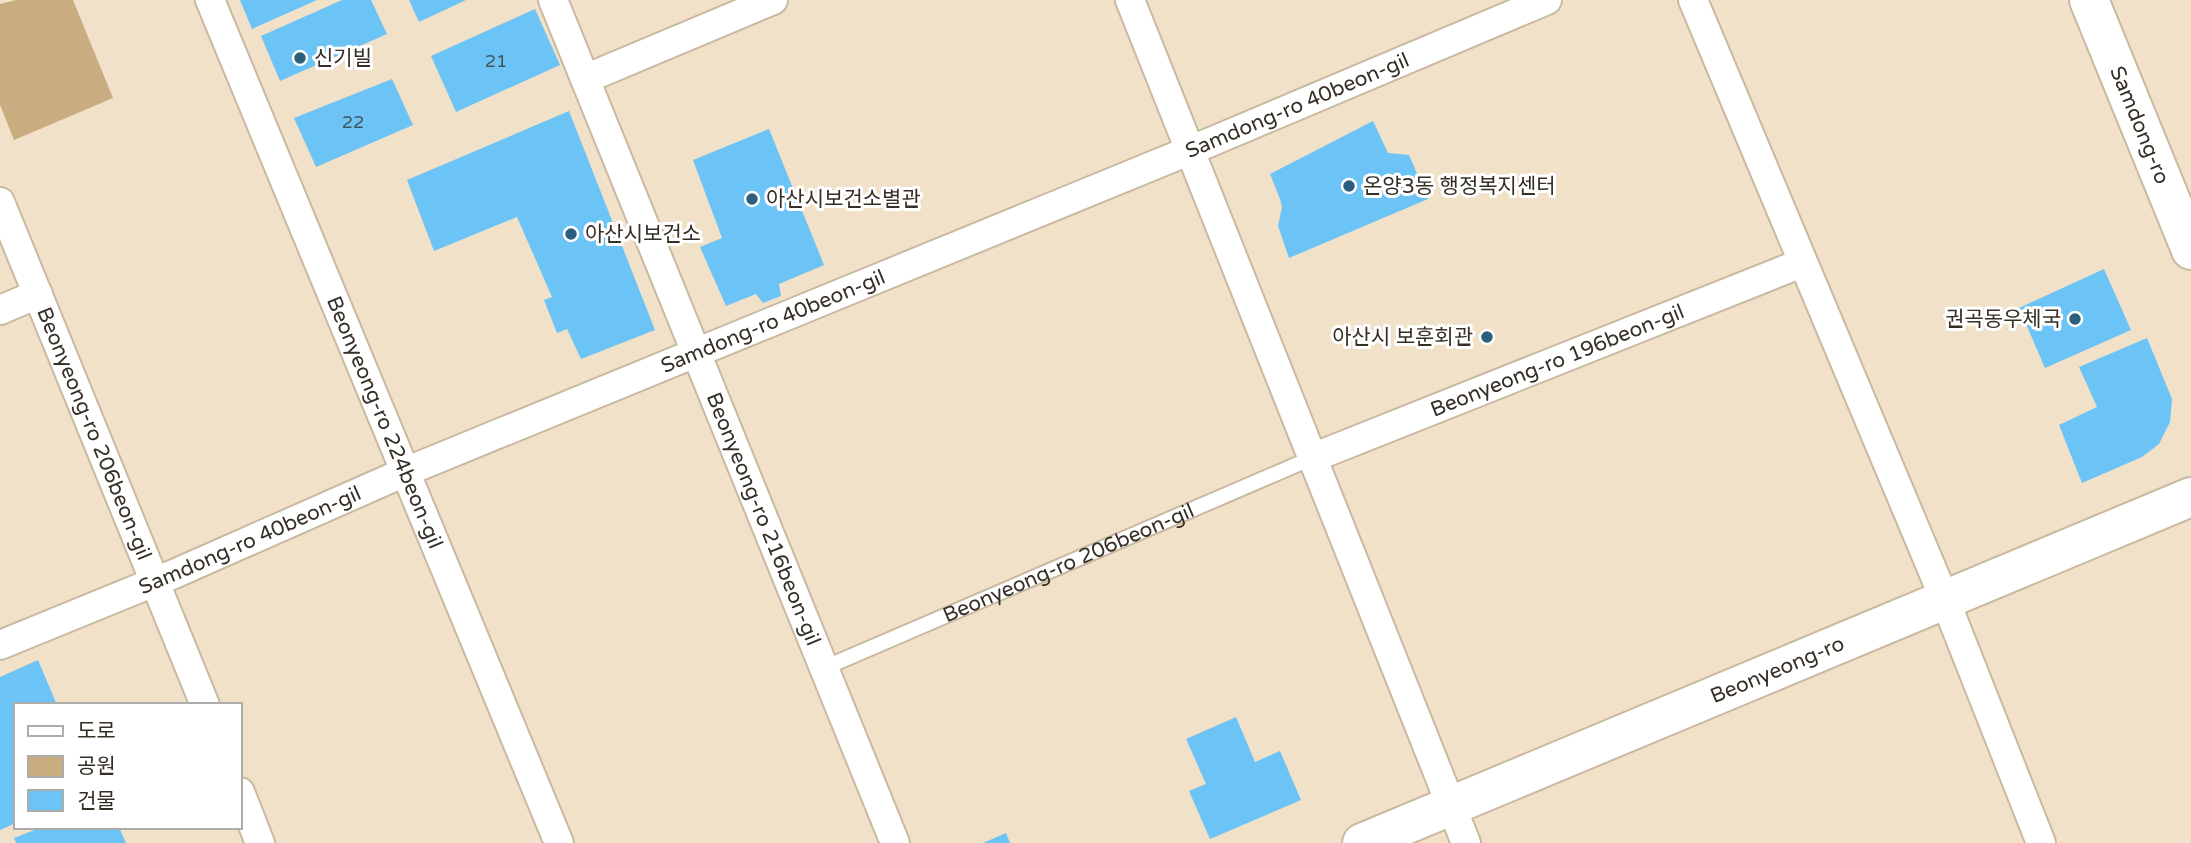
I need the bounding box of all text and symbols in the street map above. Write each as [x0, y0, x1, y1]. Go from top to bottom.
place label: 신기빌 [314, 46, 372, 71]
street label: Samdong-ro 40beon-gil [1182, 47, 1413, 163]
marker: 신기빌 [292, 50, 308, 66]
house number: 21 [485, 50, 507, 72]
street label: Samdong-ro [2105, 62, 2175, 188]
house number: 22 [342, 111, 364, 133]
place label: 온양3동 행정복지센터 [1363, 174, 1556, 199]
marker: 온양3동 행정복지센터 [1341, 178, 1357, 194]
place label: 아산시보건소별관 [766, 187, 921, 212]
marker: 아산시보건소별관 [744, 191, 760, 207]
place label: 아산시보건소 [585, 222, 701, 247]
marker: 아산시보건소 [563, 226, 579, 242]
street label: Samdong-ro 40beon-gil [657, 264, 889, 378]
street label: Beonyeong-ro 224beon-gil [321, 292, 448, 552]
street label: Beonyeong-ro 196beon-gil [1427, 299, 1688, 422]
street label: Beonyeong-ro 206beon-gil [32, 303, 157, 564]
place label: 권곡동우체국 [1945, 307, 2061, 332]
marker: 권곡동우체국 [2067, 311, 2083, 327]
place label: 아산시 보훈회관 [1332, 325, 1473, 350]
marker: 아산시 보훈회관 [1479, 329, 1495, 345]
street label: Beonyeong-ro 216beon-gil [701, 389, 826, 649]
street label: Samdong-ro 40beon-gil [135, 481, 365, 600]
street label: Beonyeong-ro 206beon-gil [939, 498, 1198, 628]
street label: Beonyeong-ro [1707, 631, 1848, 709]
legend [14, 703, 242, 829]
text: 도로 [77, 719, 116, 744]
text: 공원 [77, 754, 116, 779]
text: 건물 [77, 789, 116, 814]

